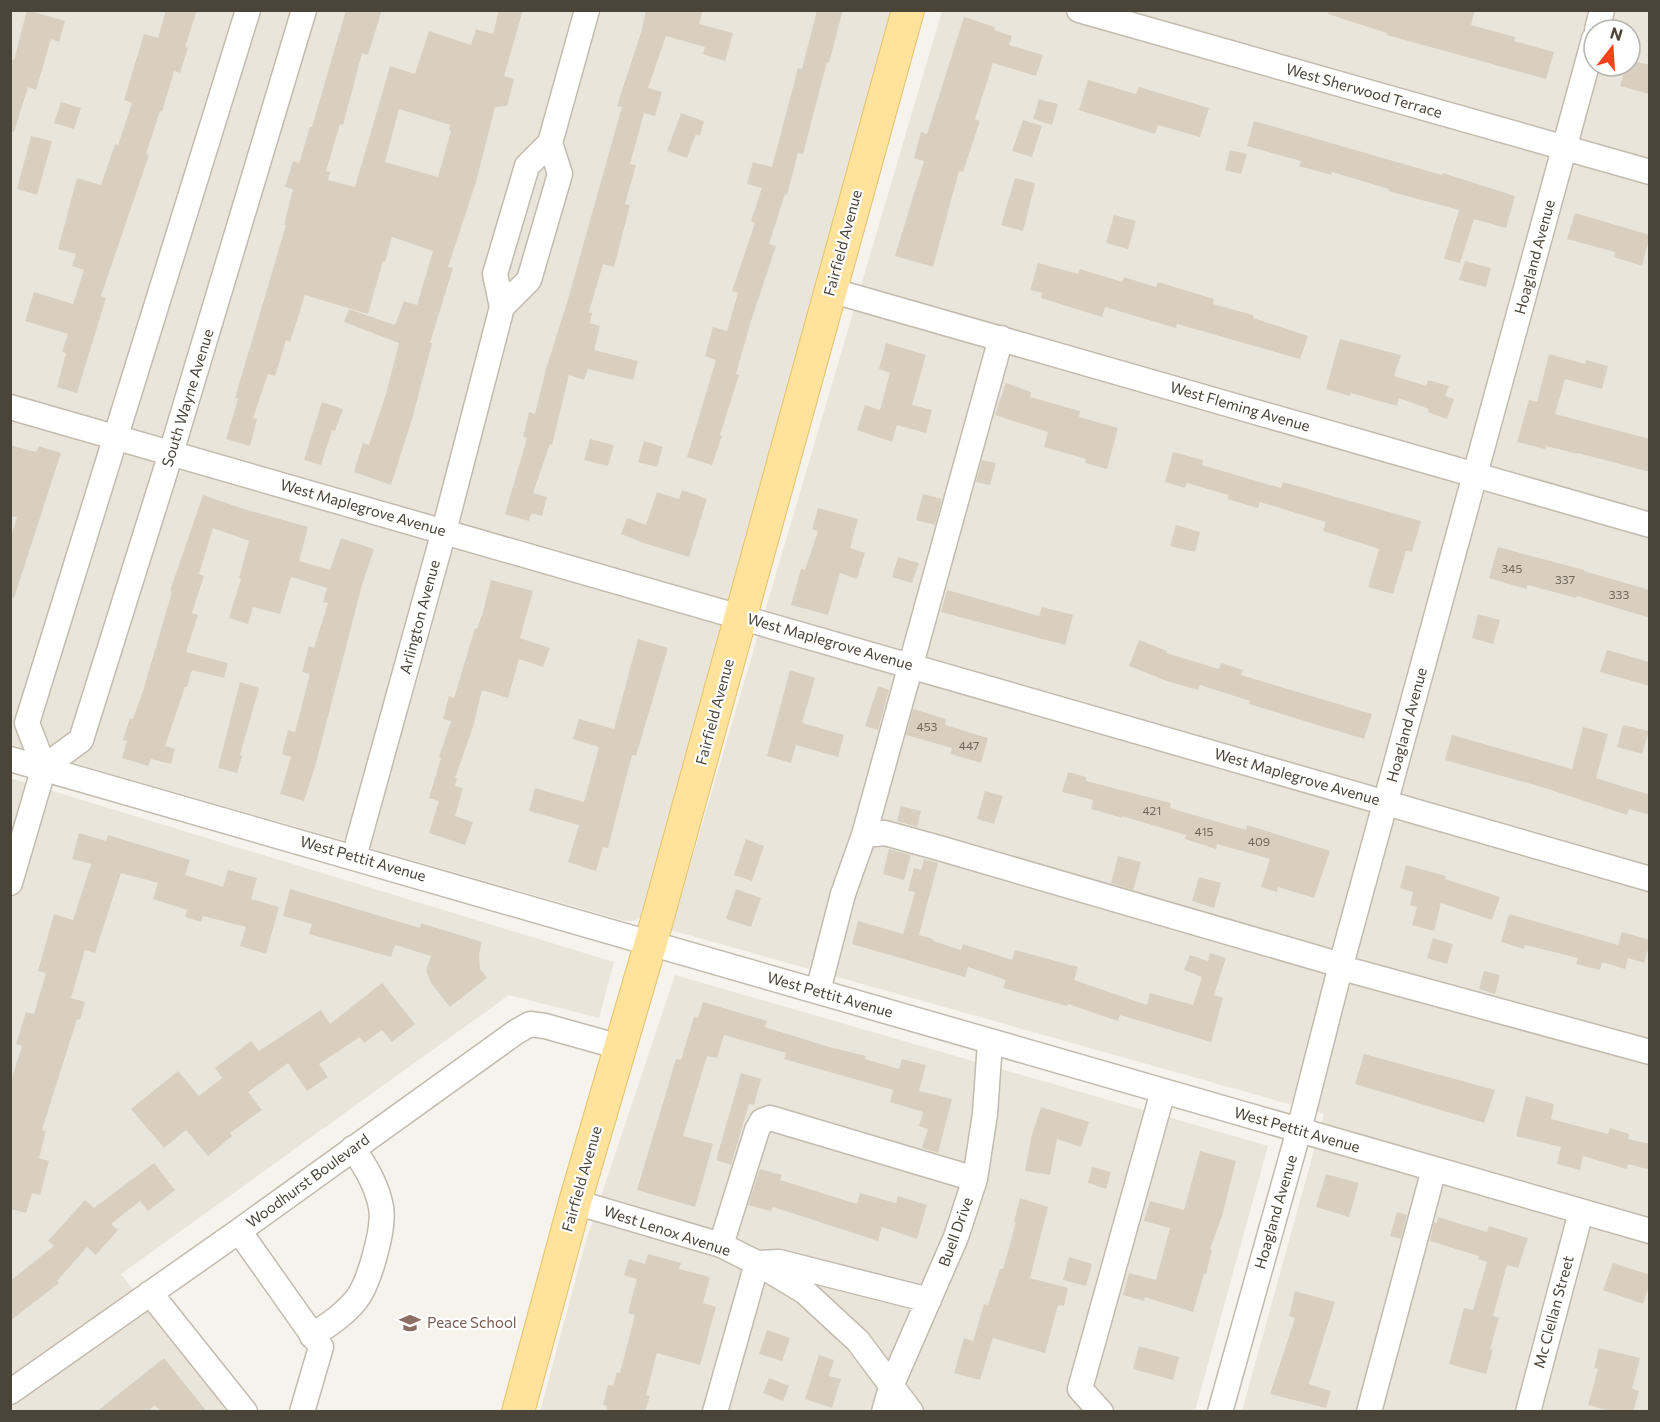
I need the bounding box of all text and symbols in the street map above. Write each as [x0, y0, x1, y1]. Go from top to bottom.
north arrow [1582, 18, 1642, 78]
text: N [1608, 22, 1625, 44]
street label: West Sherwood Terrace [1284, 59, 1445, 121]
street label: Fairfield Avenue [819, 188, 865, 298]
street label: Hoagland Avenue [1510, 197, 1558, 316]
street label: South Wayne Avenue [158, 327, 217, 469]
street label: West Fleming Avenue [1168, 377, 1312, 435]
street label: West Maplegrove Avenue [278, 475, 448, 539]
street label: Arlington Avenue [395, 558, 443, 676]
house number: 345 [1502, 561, 1523, 575]
house number: 337 [1555, 572, 1575, 586]
house number: 333 [1609, 587, 1629, 601]
street label: West Maplegrove Avenue [745, 609, 915, 673]
street label: Fairfield Avenue [691, 657, 737, 767]
street label: Hoagland Avenue [1382, 665, 1430, 784]
house number: 453 [917, 719, 938, 733]
house number: 447 [959, 738, 979, 752]
street label: West Maplegrove Avenue [1212, 744, 1382, 808]
house number: 421 [1143, 803, 1161, 817]
house number: 415 [1195, 824, 1214, 838]
street label: West Pettit Avenue [298, 831, 428, 885]
house number: 409 [1248, 834, 1270, 848]
street label: West Pettit Avenue [765, 967, 895, 1021]
street label: West Pettit Avenue [1232, 1102, 1362, 1156]
street label: Fairfield Avenue [557, 1124, 605, 1234]
street label: Woodhurst Boulevard [242, 1130, 372, 1231]
street label: Hoagland Avenue [1250, 1152, 1300, 1271]
street label: Buell Drive [934, 1194, 976, 1269]
street label: West Lenox Avenue [601, 1201, 733, 1259]
street label: Mc Clellan Street [1529, 1253, 1577, 1370]
school or university icon: Peace School [398, 1311, 422, 1335]
place label: Peace School [427, 1313, 517, 1331]

